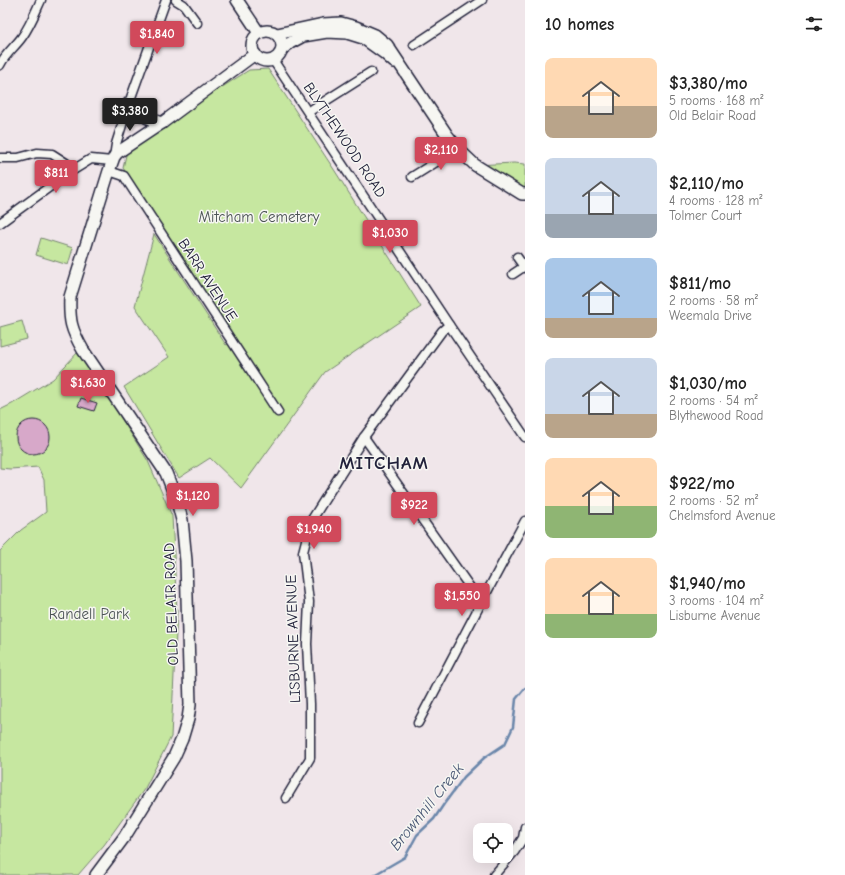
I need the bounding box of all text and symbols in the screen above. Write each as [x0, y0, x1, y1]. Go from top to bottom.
icon: filters [803, 13, 825, 35]
text: 10 homes [545, 15, 614, 34]
pin: $1,840 [124, 21, 190, 55]
text: $1,840 [139, 26, 175, 41]
icon: home [577, 74, 625, 122]
text: $3,380/mo [669, 74, 747, 93]
street label: BLYTHEWOOD ROAD [300, 79, 390, 201]
text: 5 rooms · 168 m² [669, 93, 763, 108]
pin: $3,380 [97, 98, 163, 132]
text: $3,380 [111, 103, 149, 118]
text: Old Belair Road [669, 108, 756, 123]
pin: $2,110 [408, 137, 474, 171]
text: $2,110 [424, 142, 458, 157]
pin: $811 [32, 160, 80, 194]
text: $811 [44, 165, 68, 180]
icon: home [577, 174, 625, 222]
text: $2,110/mo [669, 174, 744, 193]
text: 4 rooms · 128 m² [669, 193, 762, 208]
park label: Mitcham Cemetery [199, 208, 320, 226]
text: Tolmer Court [669, 208, 741, 223]
pin: $1,030 [357, 220, 423, 254]
text: $1,030 [372, 225, 408, 240]
street label: BARR AVENUE [174, 235, 242, 325]
icon: home [577, 274, 625, 322]
text: $811/mo [669, 274, 731, 293]
text: 2 rooms · 58 m² [669, 293, 758, 308]
text: Weemala Drive [669, 308, 752, 323]
pin: $1,630 [55, 370, 121, 404]
icon: home [577, 374, 625, 422]
text: $1,030/mo [669, 374, 747, 393]
text: $1,630 [70, 375, 106, 390]
text: 2 rooms · 54 m² [669, 393, 758, 408]
text: Blythewood Road [669, 408, 764, 423]
district label: MITCHAM [339, 452, 429, 474]
icon: home [577, 474, 625, 522]
text: $922/mo [669, 474, 735, 493]
pin: $1,120 [160, 483, 226, 517]
text: $1,120 [176, 488, 210, 503]
pin: $922 [390, 492, 438, 526]
text: 2 rooms · 52 m² [669, 493, 758, 508]
text: $922 [400, 497, 428, 512]
text: Chelmsford Avenue [669, 508, 775, 523]
pin: $1,940 [281, 516, 347, 550]
text: $1,940 [296, 521, 332, 536]
street label: OLD BELAIR ROAD [160, 542, 182, 666]
street label: LISBURNE AVENUE [282, 574, 304, 704]
icon: home [577, 574, 625, 622]
text: $1,940/mo [669, 574, 746, 593]
pin: $1,550 [429, 583, 495, 617]
text: $1,550 [444, 588, 480, 603]
text: 3 rooms · 104 m² [669, 593, 763, 608]
park label: Randell Park [49, 605, 130, 623]
text: Lisburne Avenue [669, 608, 760, 623]
water label: Brownhill Creek [386, 760, 468, 854]
map controls [473, 823, 513, 863]
button: locate [473, 823, 513, 863]

